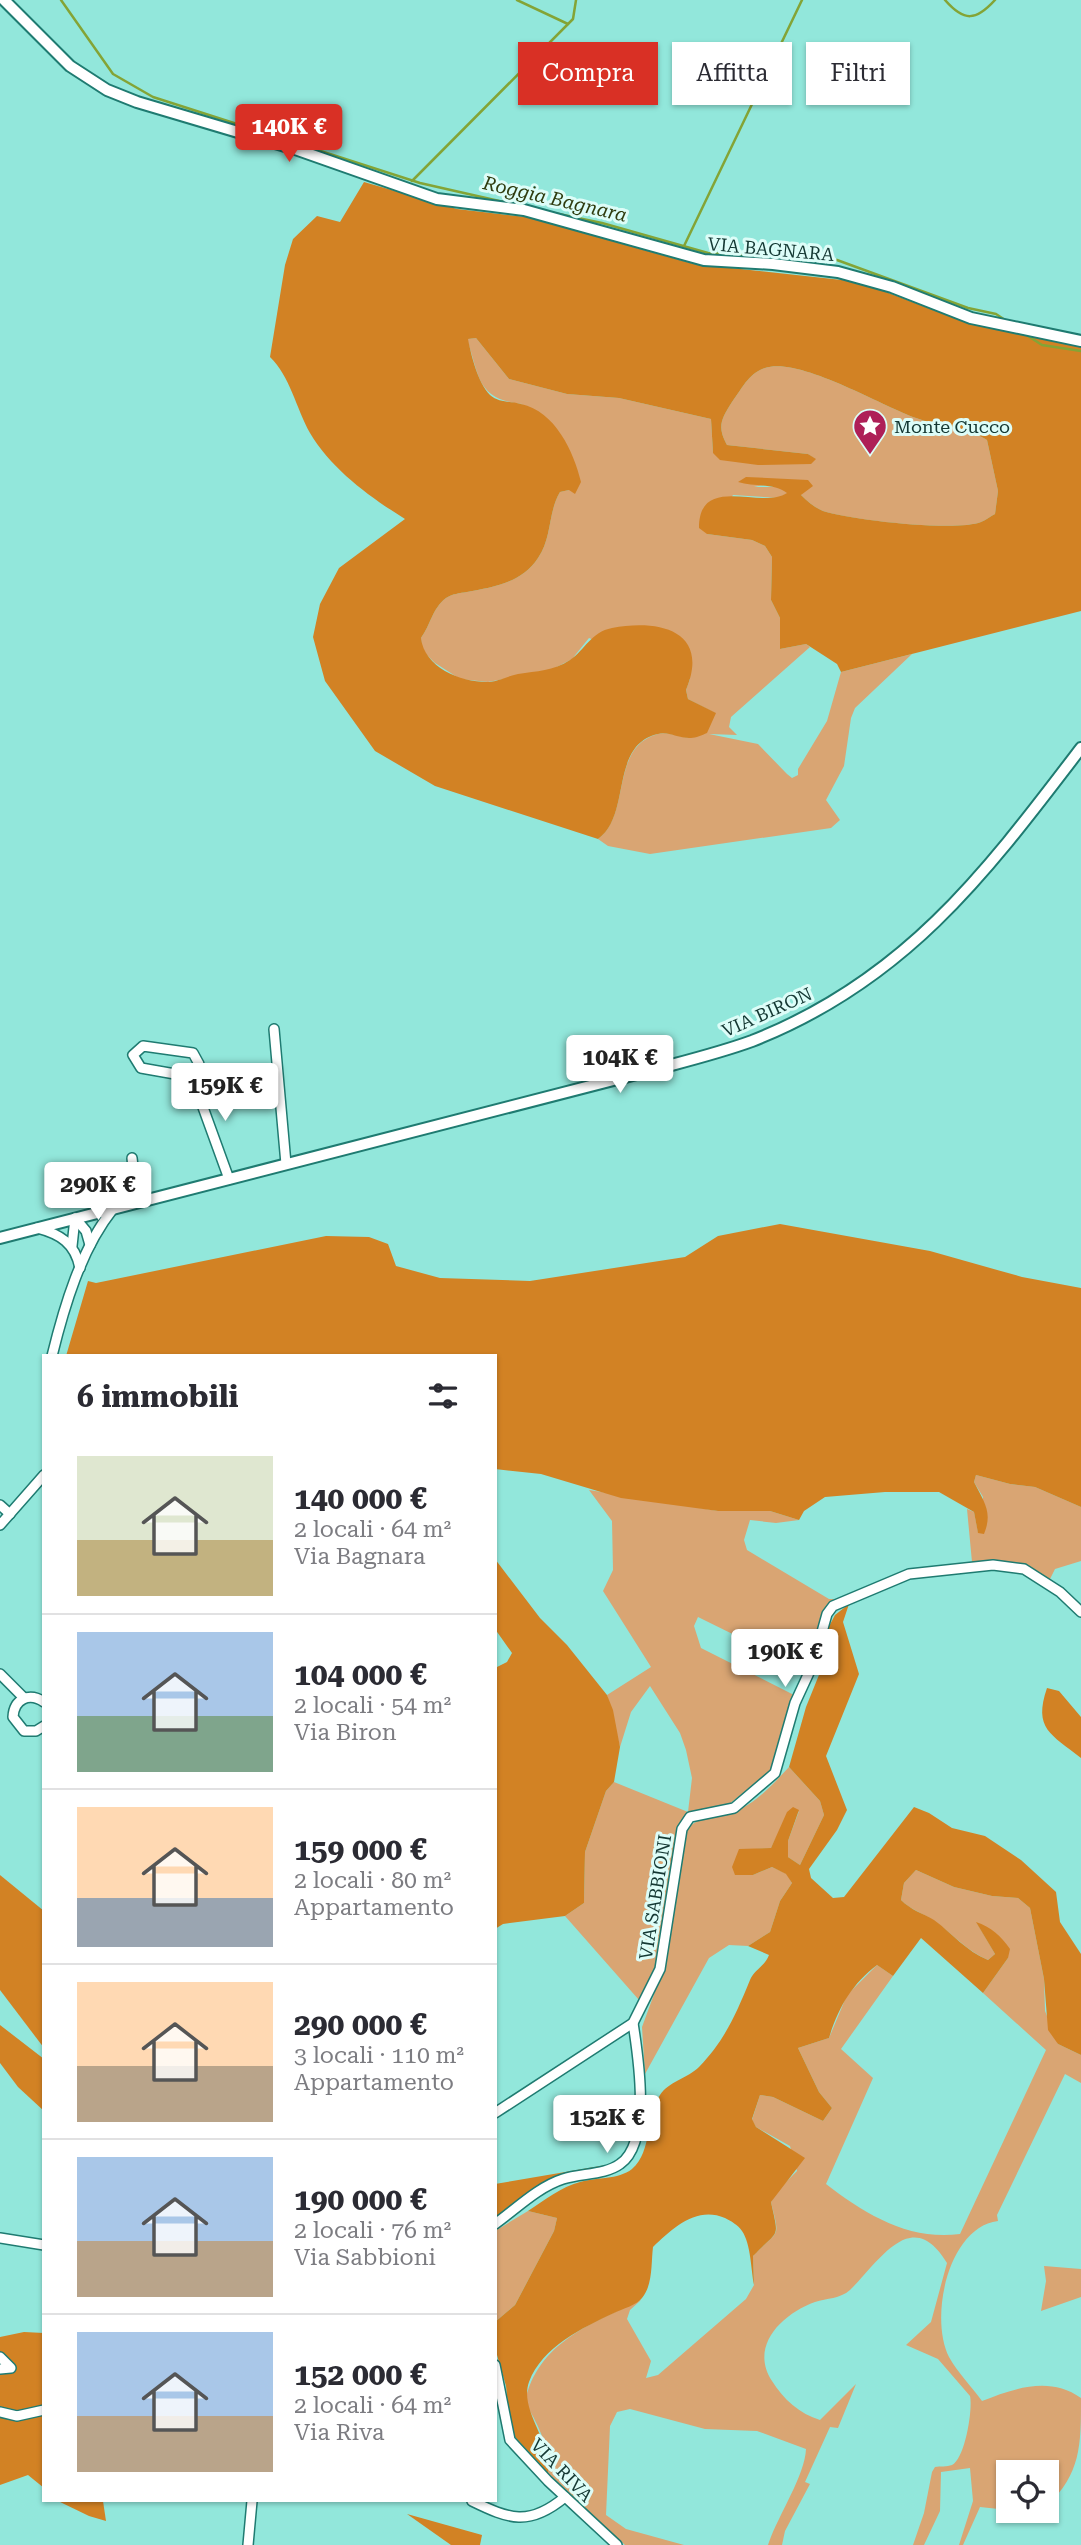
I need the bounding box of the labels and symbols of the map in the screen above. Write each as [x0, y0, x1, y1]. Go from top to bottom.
pin: 140K € [232, 104, 346, 164]
water label: Roggia Bagnara [480, 171, 629, 227]
street label: VIA BAGNARA [707, 233, 835, 265]
place icon: Monte Cucco [851, 407, 889, 456]
place label: Monte Cucco [894, 416, 1010, 437]
street label: VIA BIRON [719, 983, 815, 1041]
pin: 104K € [563, 1036, 677, 1095]
pin: 159K € [168, 1064, 282, 1123]
pin: 290K € [41, 1162, 155, 1222]
pin: 190K € [728, 1630, 842, 1689]
street label: VIA SABBIONI [635, 1833, 675, 1961]
pin: 152K € [550, 2096, 664, 2155]
street label: VIA RIVA [527, 2434, 598, 2506]

